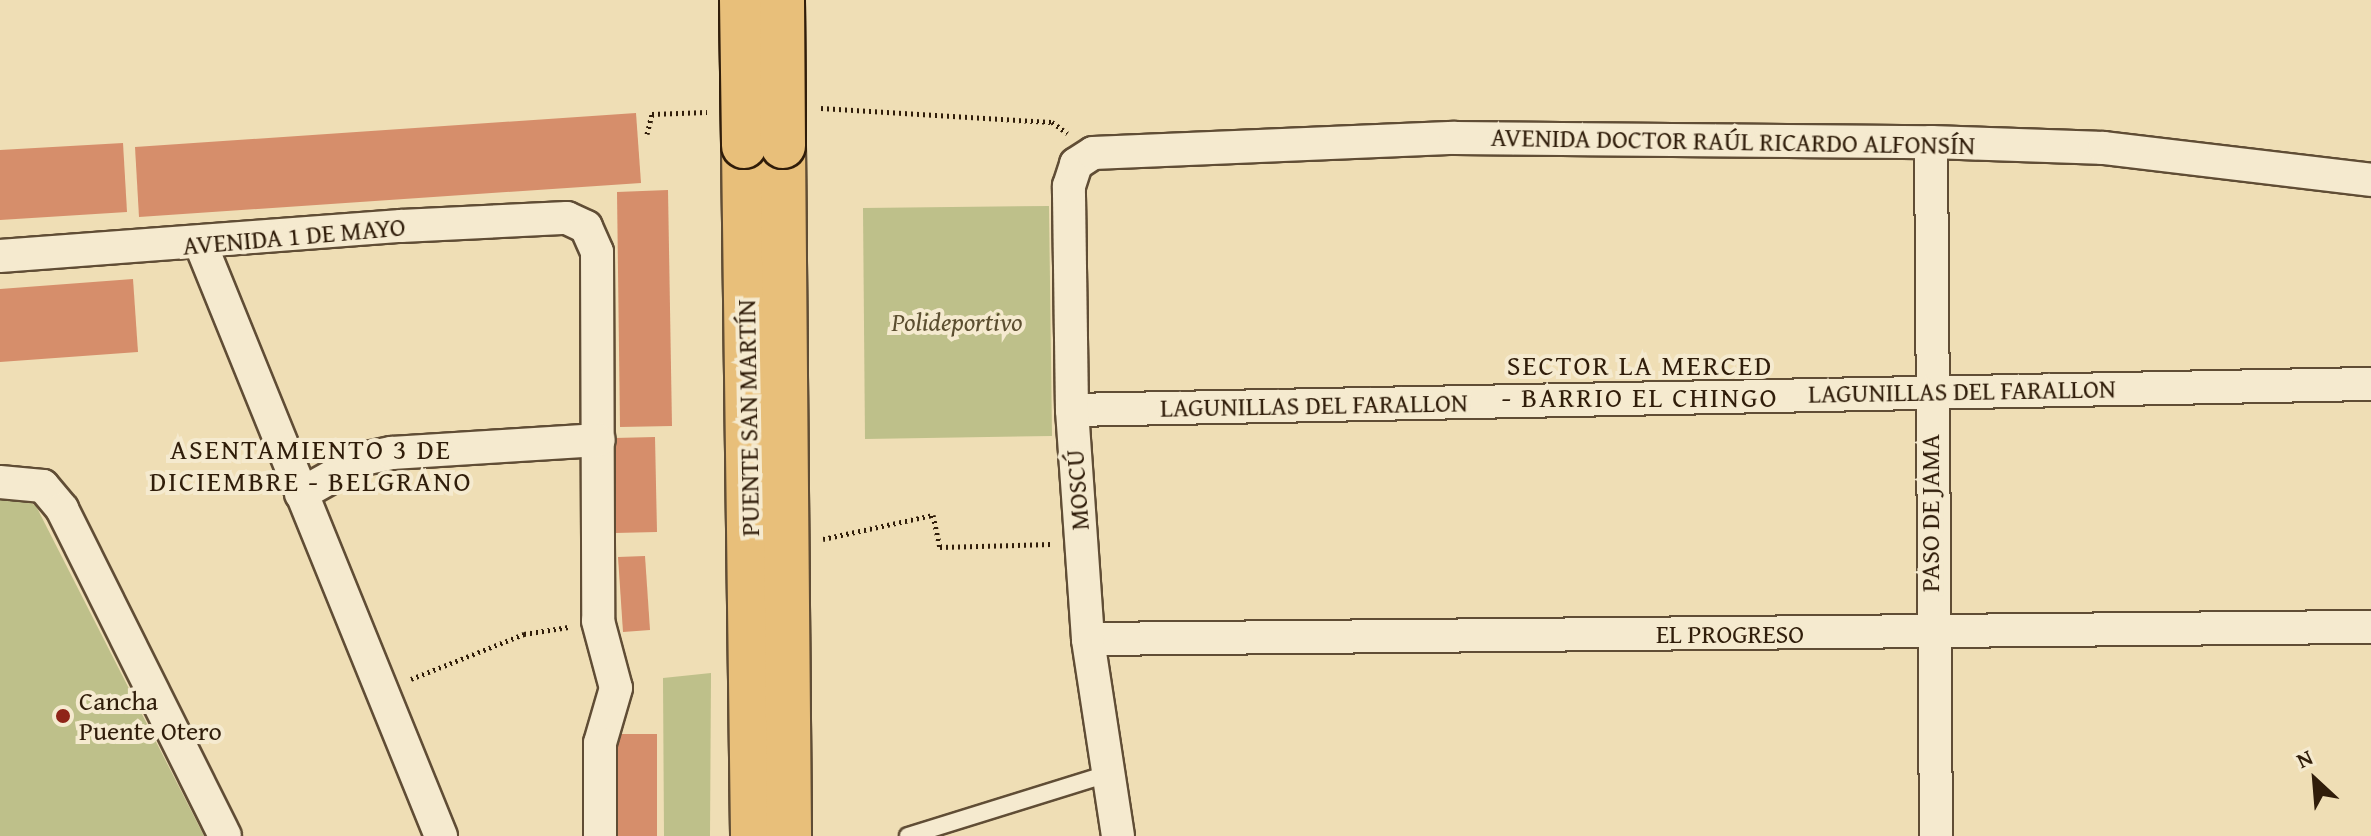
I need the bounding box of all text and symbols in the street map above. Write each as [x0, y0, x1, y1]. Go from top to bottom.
street label: AVENIDA DOCTOR RAÚL RICARDO ALFONSÍN [1491, 121, 1975, 161]
street label: AVENIDA 1 DE MAYO [181, 211, 407, 261]
street label: PUENTE SAN MARTÍN [730, 299, 766, 537]
park label: Polideportivo [892, 306, 1022, 338]
district label: SECTOR LA MERCED - BARRIO EL CHINGO [1502, 348, 1778, 414]
street label: LAGUNILLAS DEL FARALLON [1808, 373, 2116, 409]
street label: LAGUNILLAS DEL FARALLON [1160, 387, 1468, 423]
district label: ASENTAMIENTO 3 DE DICIEMBRE - BELGRANO [149, 432, 473, 498]
street label: PASO DE JAMA [1914, 434, 1946, 592]
street label: MOSCÚ [1059, 448, 1095, 532]
street label: EL PROGRESO [1656, 618, 1804, 650]
place label: Cancha Puente Otero [79, 685, 222, 746]
marker: Cancha Puente Otero [54, 707, 72, 725]
north arrow [2275, 740, 2355, 820]
text: N [2291, 741, 2318, 776]

